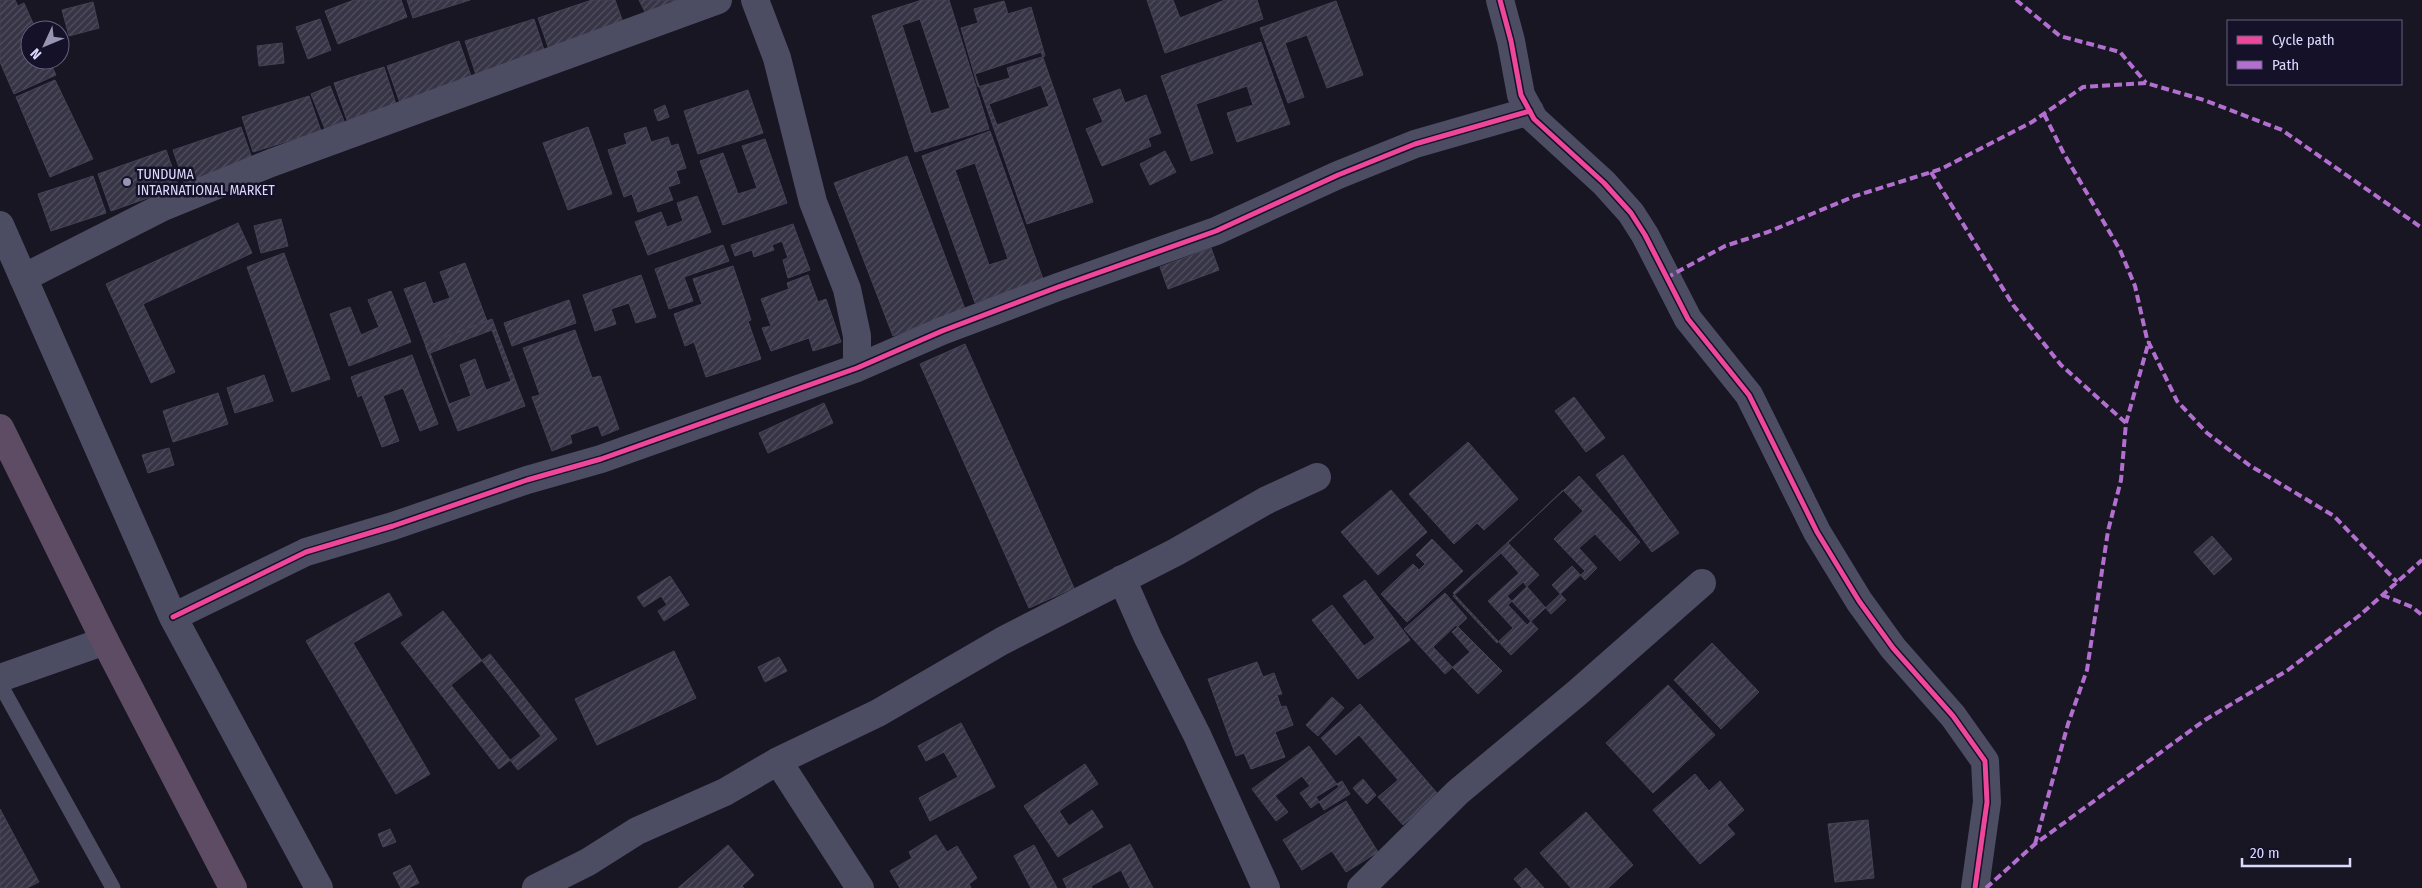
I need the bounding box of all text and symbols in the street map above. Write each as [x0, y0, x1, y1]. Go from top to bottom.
north arrow [20, 20, 70, 70]
legend [2227, 20, 2402, 85]
text: Cycle path [2272, 31, 2335, 49]
text: N [27, 45, 45, 63]
text: Path [2272, 56, 2299, 74]
place label: TUNDUMA INTARNATIONAL MARKET [137, 166, 275, 199]
marker: TUNDUMA INTARNATIONAL MARKET [121, 176, 133, 188]
scale bar [2242, 836, 2350, 868]
text: 20 m [2250, 844, 2280, 862]

